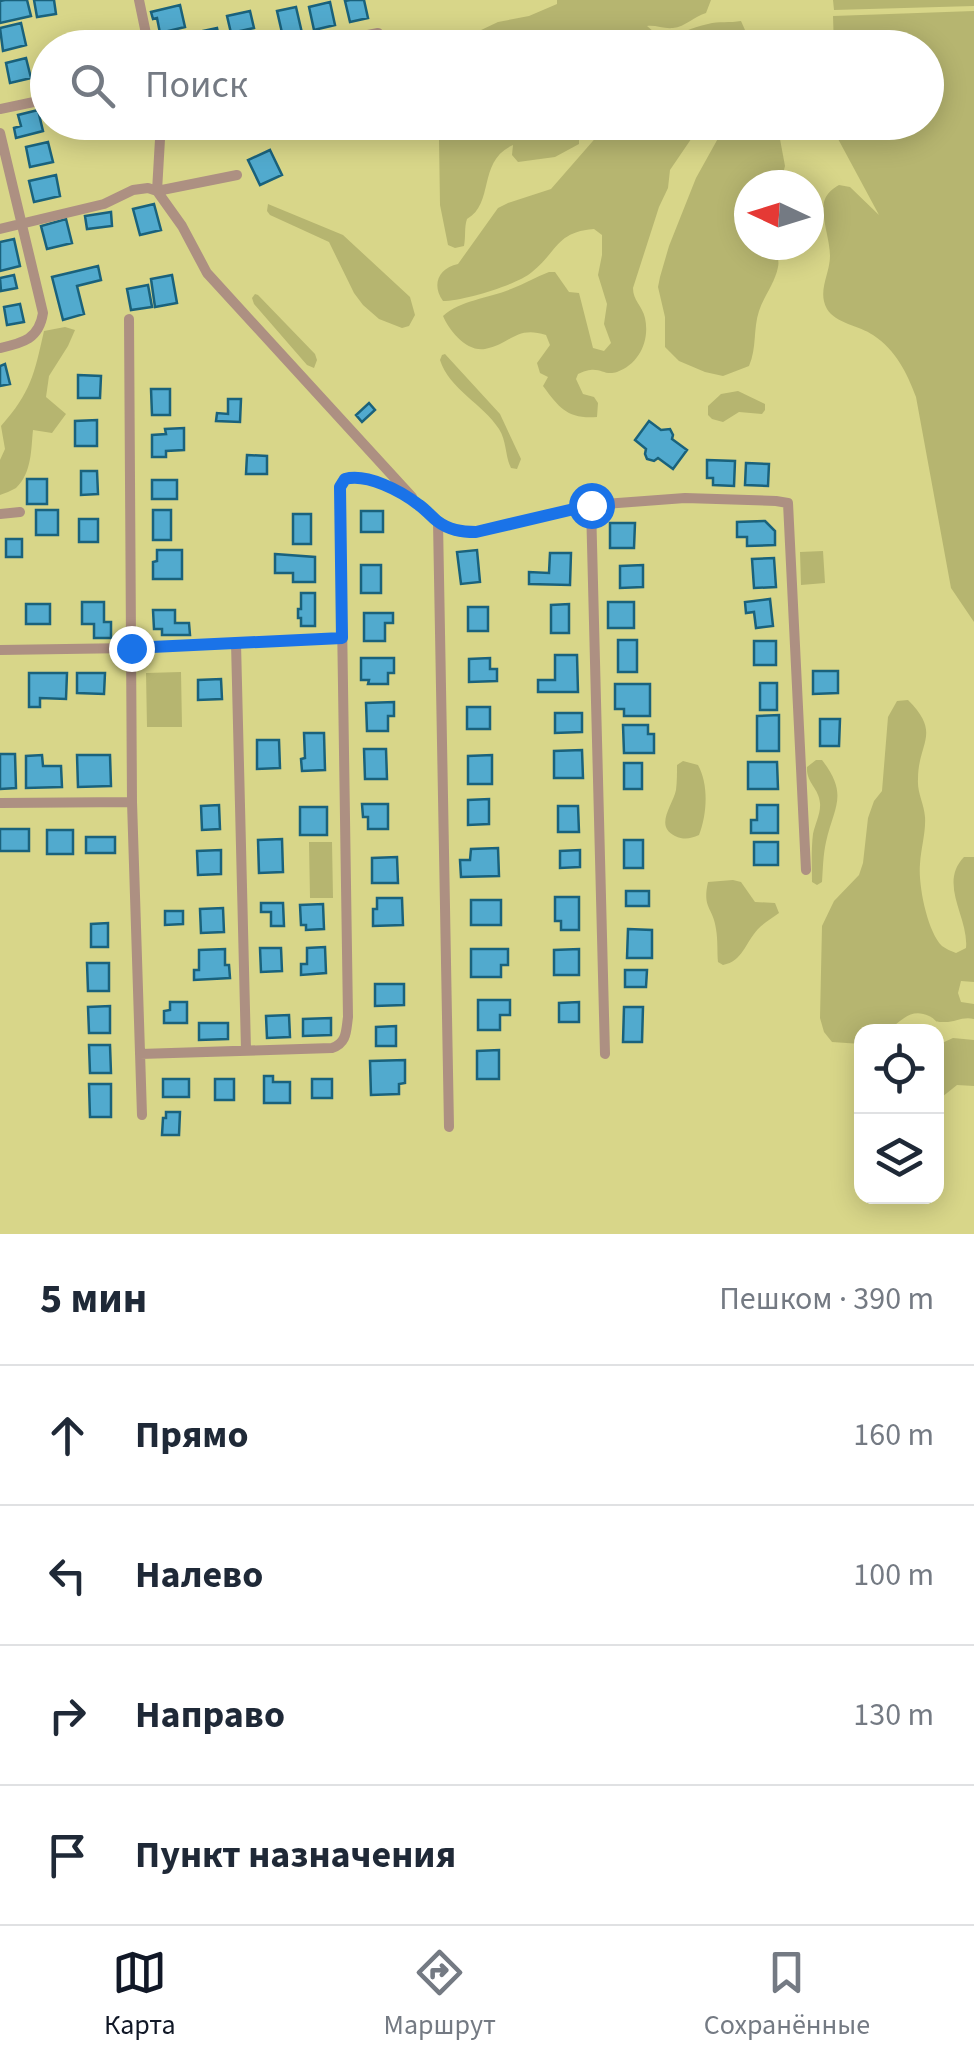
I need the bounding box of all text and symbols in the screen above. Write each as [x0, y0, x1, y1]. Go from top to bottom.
search box [30, 30, 944, 140]
icon: search [65, 58, 120, 113]
text: Поиск [145, 58, 248, 112]
north arrow [734, 170, 824, 260]
route start [569, 483, 615, 529]
route end [109, 626, 155, 672]
map controls [854, 1024, 944, 1204]
button: locate [854, 1024, 944, 1114]
button: layers [854, 1114, 944, 1204]
text: 5 мин [40, 1269, 147, 1329]
text: Пешком · 390 m [719, 1276, 934, 1322]
icon: ahead [40, 1408, 95, 1463]
text: Прямо [135, 1408, 249, 1462]
text: 160 m [853, 1412, 934, 1458]
icon: left [40, 1548, 95, 1603]
text: Налево [135, 1548, 263, 1602]
text: 100 m [853, 1552, 934, 1598]
icon: right [40, 1688, 95, 1743]
text: Направо [135, 1688, 285, 1742]
text: 130 m [853, 1692, 934, 1738]
icon: arrive [40, 1828, 95, 1883]
text: Пункт назначения [135, 1828, 456, 1882]
tab: Карта [104, 1945, 176, 2045]
tab: Маршрут [384, 1945, 496, 2045]
tab: Сохранённые [704, 1945, 870, 2045]

